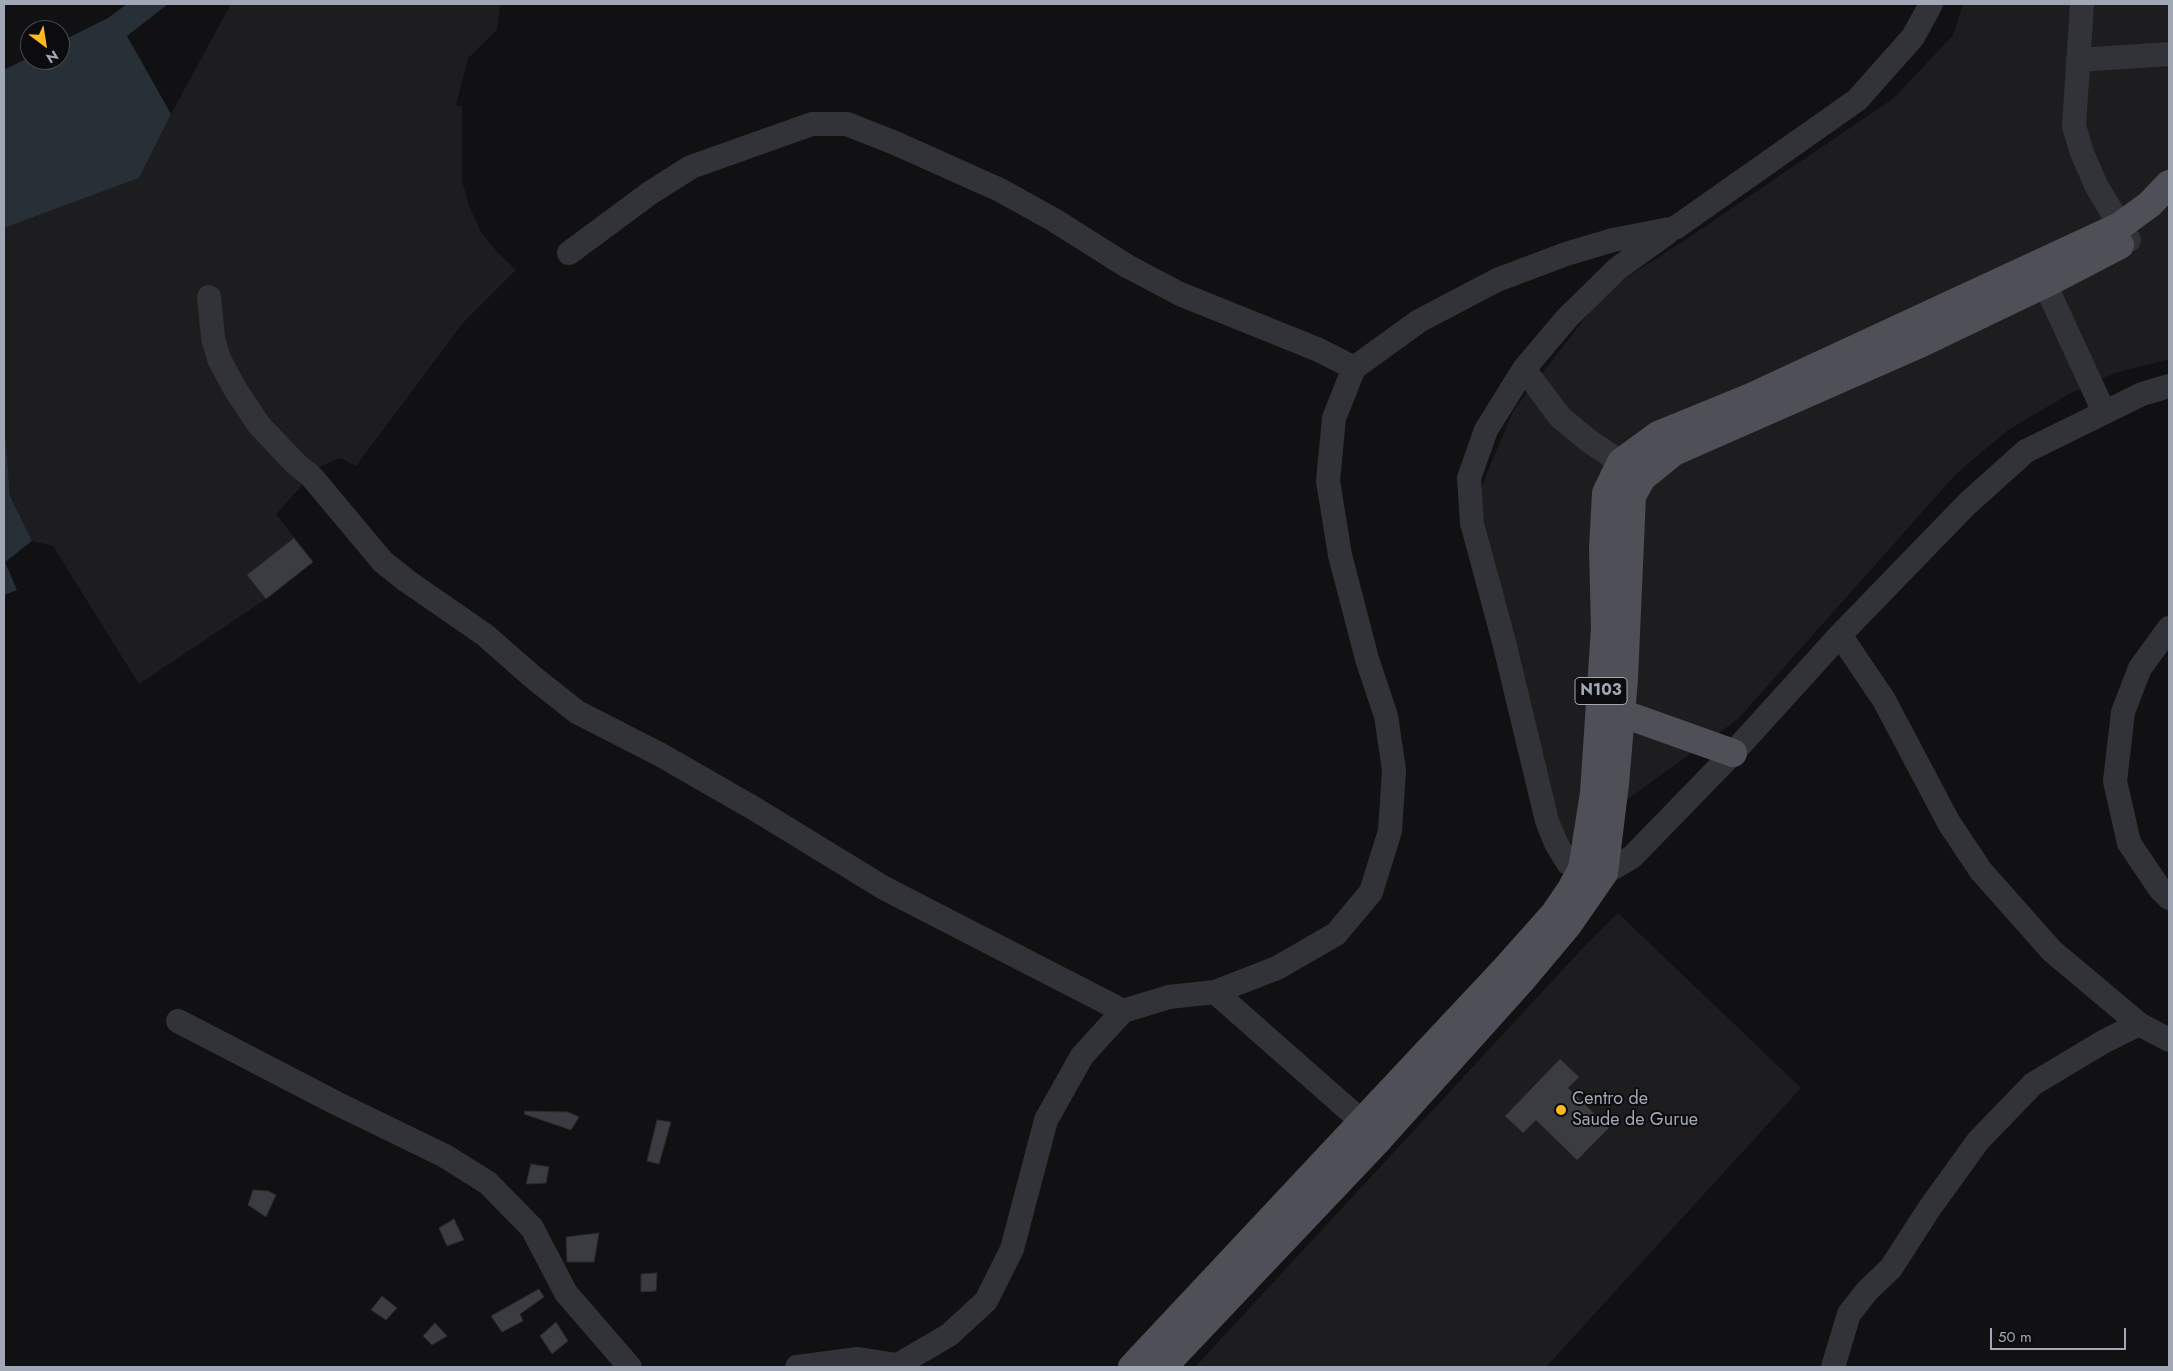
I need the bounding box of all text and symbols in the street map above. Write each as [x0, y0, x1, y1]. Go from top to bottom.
north arrow [20, 20, 70, 70]
text: N [42, 46, 62, 68]
road number: N103 [1575, 678, 1627, 704]
place label: Centro de Saude de Gurue [1572, 1089, 1698, 1132]
marker: Centro de Saude de Gurue [1554, 1103, 1568, 1117]
scale bar [1993, 1318, 2129, 1350]
text: 50 m [1998, 1326, 2032, 1348]

